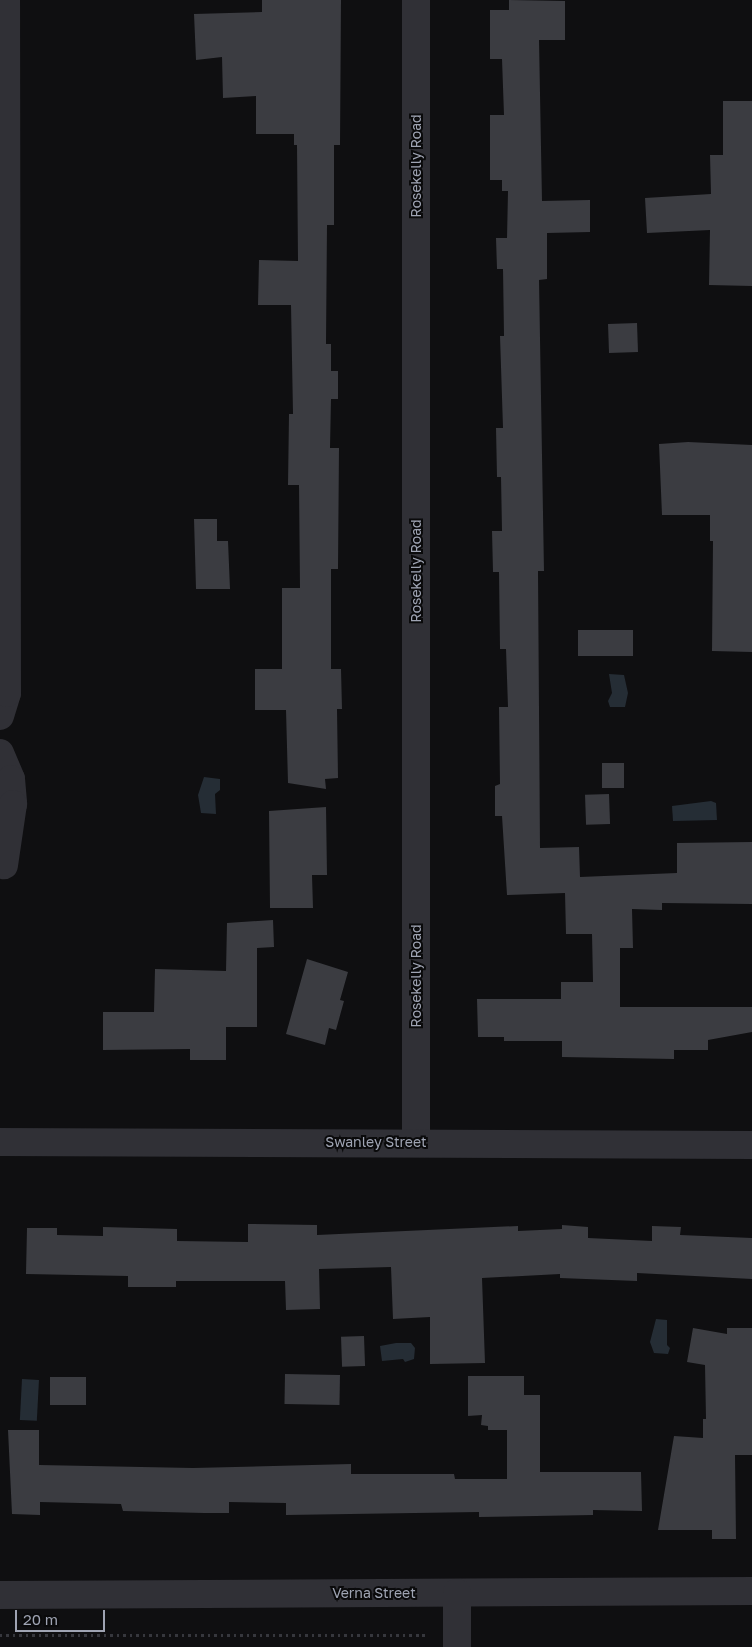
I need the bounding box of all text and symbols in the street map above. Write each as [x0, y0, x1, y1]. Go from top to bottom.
street label: Rosekelly Road [408, 114, 424, 218]
street label: Rosekelly Road [408, 519, 424, 623]
street label: Rosekelly Road [408, 924, 424, 1028]
street label: Swanley Street [325, 1134, 427, 1150]
street label: Verna Street [332, 1585, 416, 1601]
scale bar [18, 1600, 108, 1632]
text: 20 m [23, 1610, 58, 1628]

